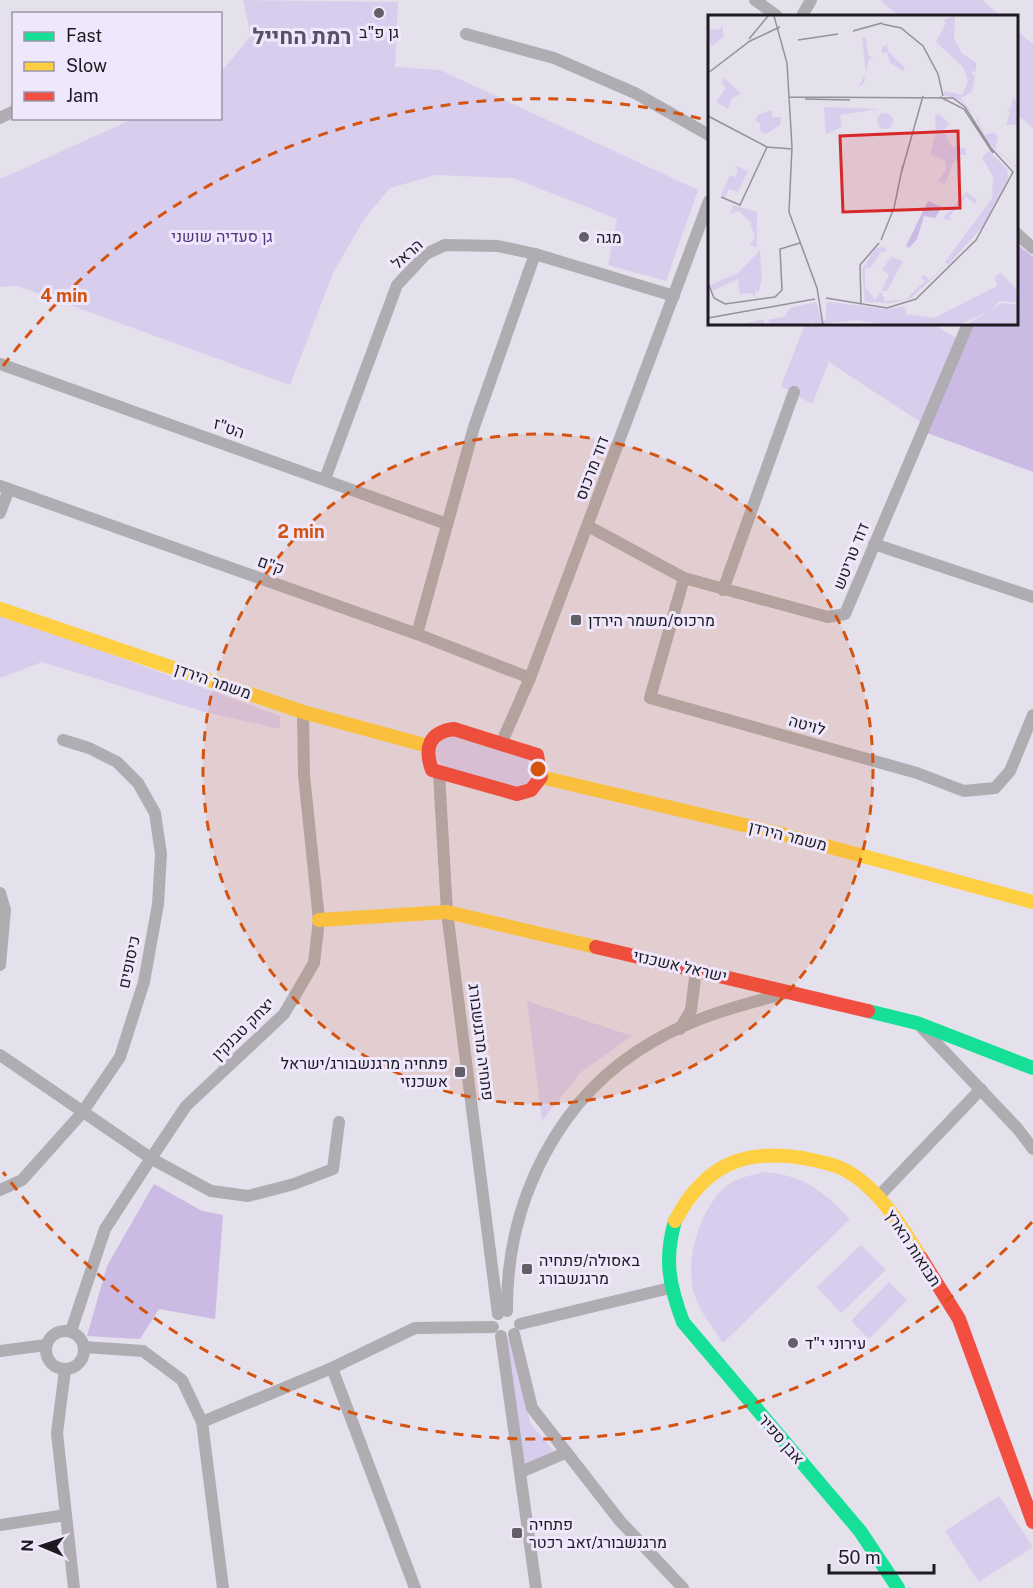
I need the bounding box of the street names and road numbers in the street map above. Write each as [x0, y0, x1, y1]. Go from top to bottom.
street label: הראל [387, 235, 427, 273]
street label: הט"ז [211, 414, 247, 442]
street label: דוד מרכוס [571, 433, 613, 503]
street label: דוד טריטש [829, 520, 873, 592]
street label: ק"ם [255, 551, 287, 579]
street label: משמר הירדן [172, 659, 254, 703]
street label: לויטה [787, 711, 827, 739]
street label: משמר הירדן [747, 817, 829, 855]
street label: כיסופים [114, 934, 144, 990]
street label: ישראל אשכנזי [631, 946, 729, 986]
street label: פתחיה מרגנשבורג [464, 982, 498, 1102]
street label: יצחק טבנקין [208, 994, 278, 1064]
street label: תבואות הארץ [881, 1206, 945, 1290]
street label: אבן ספיר [754, 1410, 808, 1468]

